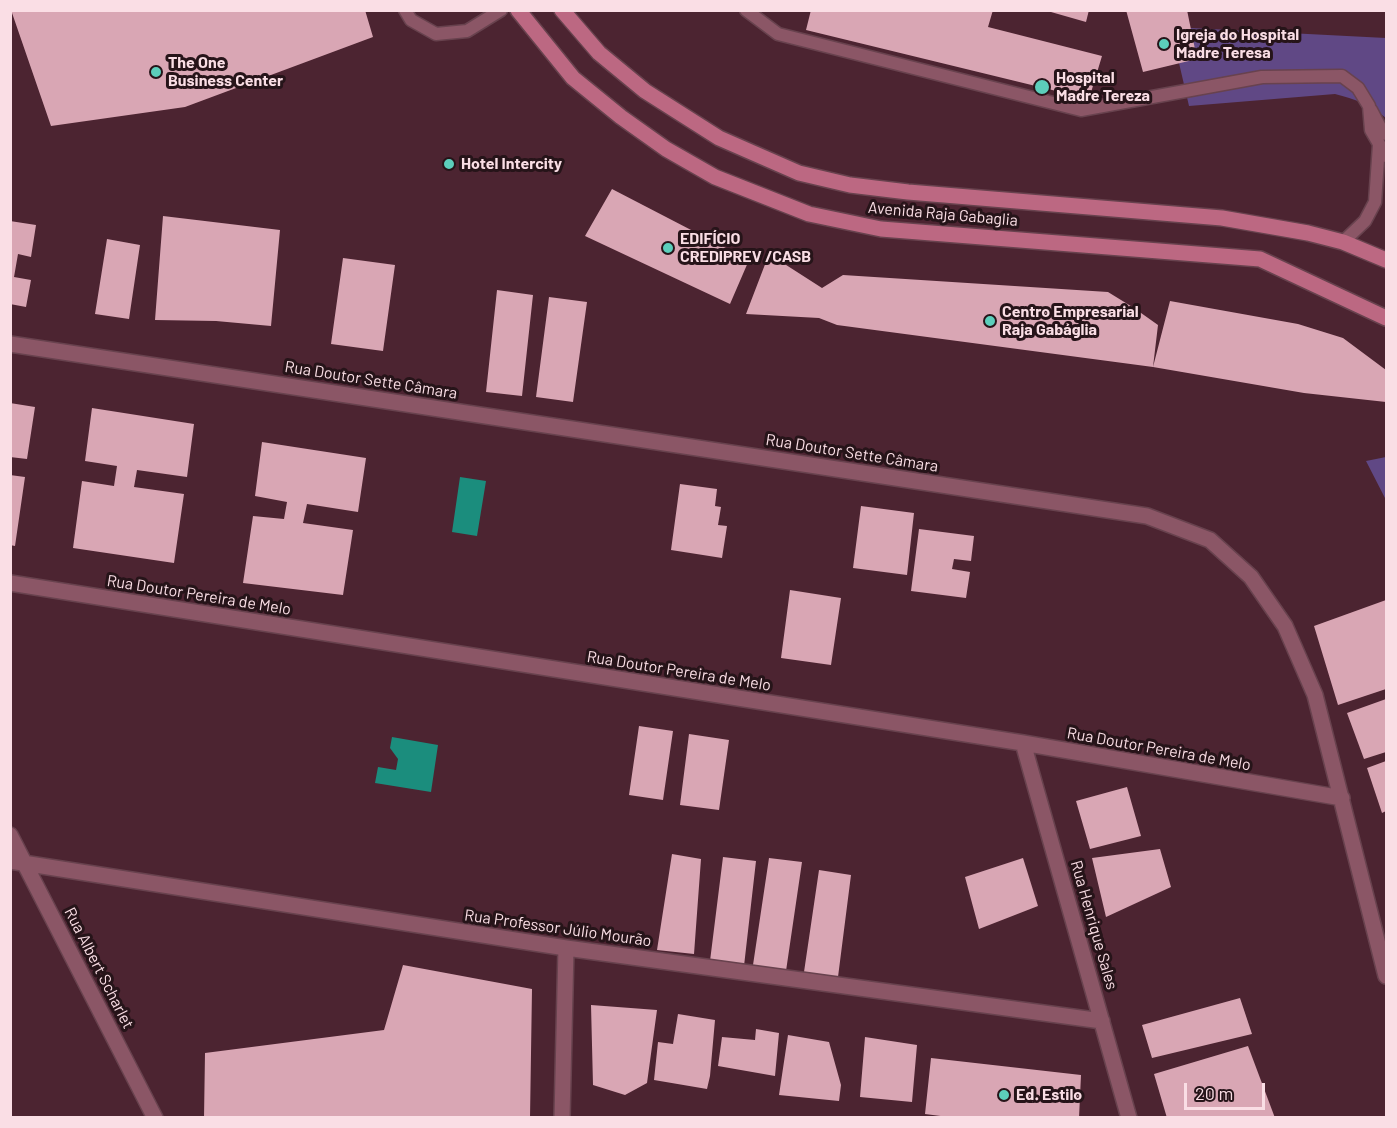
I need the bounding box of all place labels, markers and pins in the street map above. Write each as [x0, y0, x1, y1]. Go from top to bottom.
place label: Igreja do Hospital Madre Teresa [1176, 25, 1299, 63]
marker: Igreja do Hospital Madre Teresa [1157, 37, 1171, 51]
place label: The One Business Center [168, 53, 283, 91]
marker: The One Business Center [149, 65, 163, 79]
place label: Hospital Madre Tereza [1056, 68, 1150, 106]
marker: Hospital Madre Tereza [1033, 78, 1051, 96]
place label: Hotel Intercity [461, 154, 562, 174]
marker: Hotel Intercity [442, 157, 456, 171]
place label: EDIFÍCIO CREDIPREV /CASB [680, 229, 811, 267]
marker: EDIFÍCIO CREDIPREV /CASB [661, 241, 675, 255]
place label: Centro Empresarial Raja Gabáglia [1002, 302, 1139, 340]
marker: Centro Empresarial Raja Gabáglia [983, 314, 997, 328]
place label: Ed. Estilo [1016, 1085, 1082, 1105]
marker: Ed. Estilo [997, 1088, 1011, 1102]

